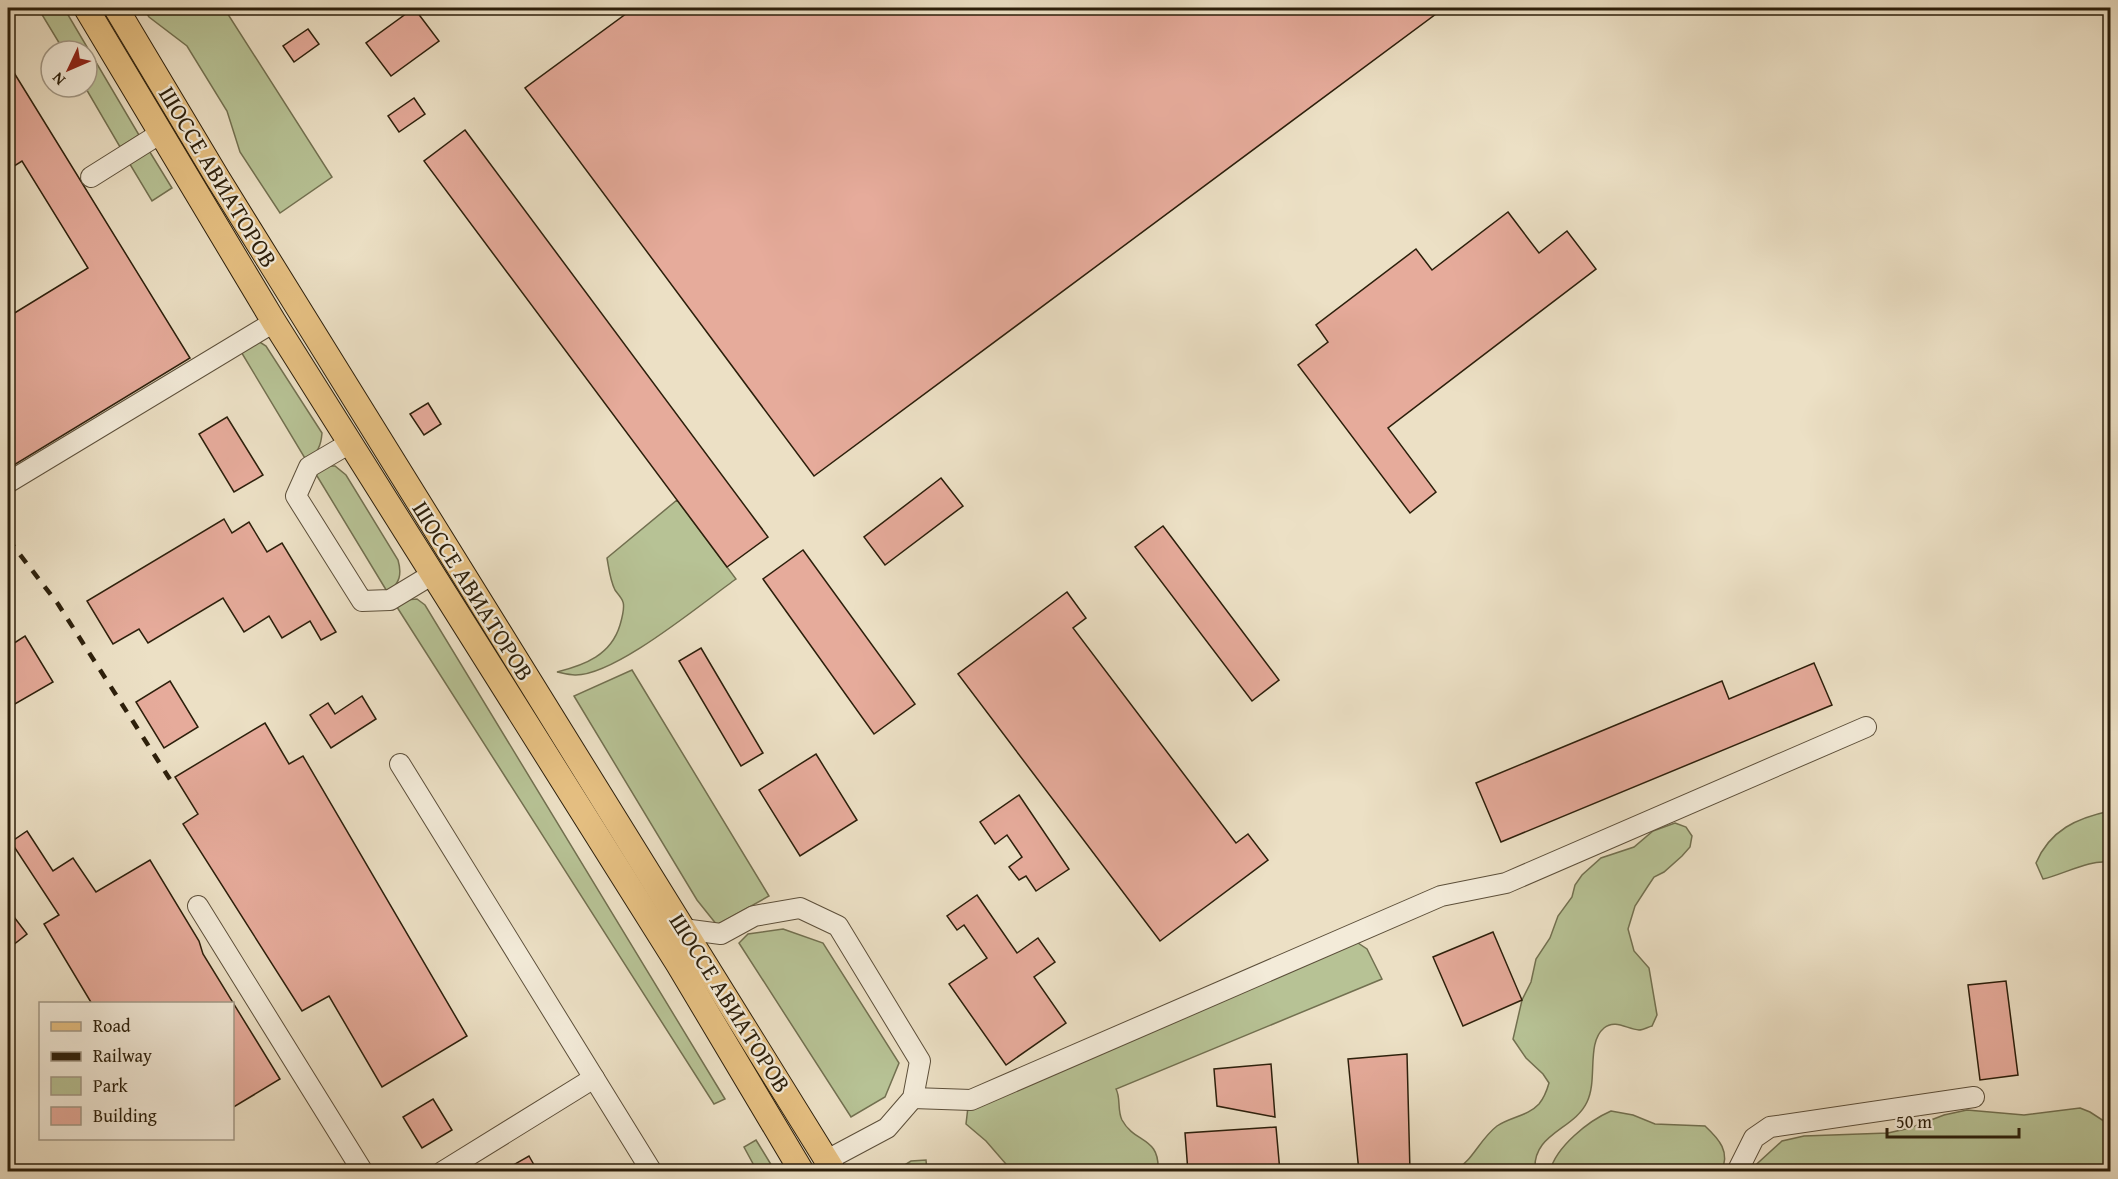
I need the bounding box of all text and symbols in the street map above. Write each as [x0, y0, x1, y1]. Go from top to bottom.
north arrow [39, 39, 99, 99]
text: N [46, 67, 71, 92]
street label: ШОССЕ АВИАТОРОВ [150, 79, 287, 274]
street label: ШОССЕ АВИАТОРОВ [404, 494, 543, 687]
street label: ШОССЕ АВИАТОРОВ [661, 906, 800, 1099]
legend [39, 1002, 234, 1140]
text: Road [93, 1012, 131, 1039]
text: Railway [93, 1042, 152, 1069]
text: Park [93, 1072, 129, 1099]
scale bar [1887, 1101, 2019, 1139]
text: Building [93, 1102, 157, 1129]
text: 50 m [1896, 1108, 1932, 1135]

